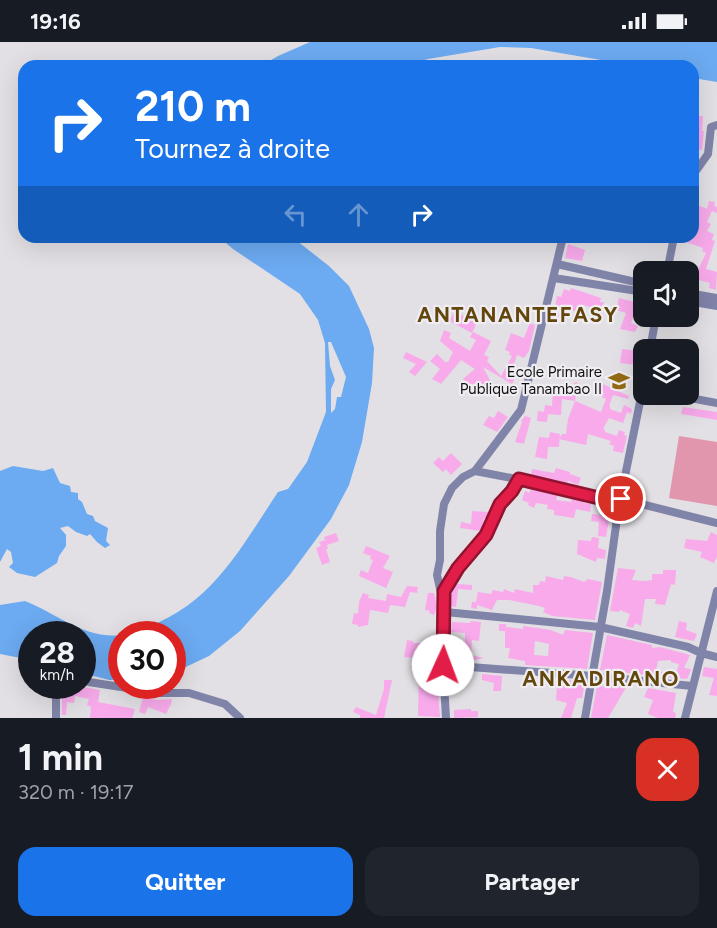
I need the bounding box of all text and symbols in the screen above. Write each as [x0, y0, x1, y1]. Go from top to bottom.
text: 19:16 [30, 8, 81, 35]
text: 210 m [135, 81, 251, 132]
icon: right [36, 84, 114, 162]
text: Tournez à droite [135, 132, 330, 165]
icon: left [279, 198, 312, 231]
icon: ahead [342, 198, 375, 231]
icon: right [405, 198, 438, 231]
map controls [633, 261, 699, 405]
button: sound [633, 261, 699, 327]
district label: ANTANANTEFASY [417, 302, 619, 327]
button: layers [633, 339, 699, 405]
place label: Ecole Primaire Publique Tanambao II [460, 363, 602, 398]
school or university icon: Ecole Primaire Publique Tanambao II [607, 369, 631, 393]
pin [595, 473, 646, 524]
icon: arrive [604, 482, 637, 515]
speed limit sign: 30 [108, 621, 186, 699]
position arrow [411, 633, 475, 697]
text: 28 [39, 634, 75, 671]
text: km/h [40, 666, 74, 684]
district label: ANKADIRANO [522, 666, 680, 691]
text: 1 min [18, 736, 103, 779]
button: close [636, 738, 699, 801]
text: 320 m · 19:17 [18, 780, 133, 804]
button: Quitter [18, 847, 353, 916]
button: Partager [365, 847, 699, 916]

